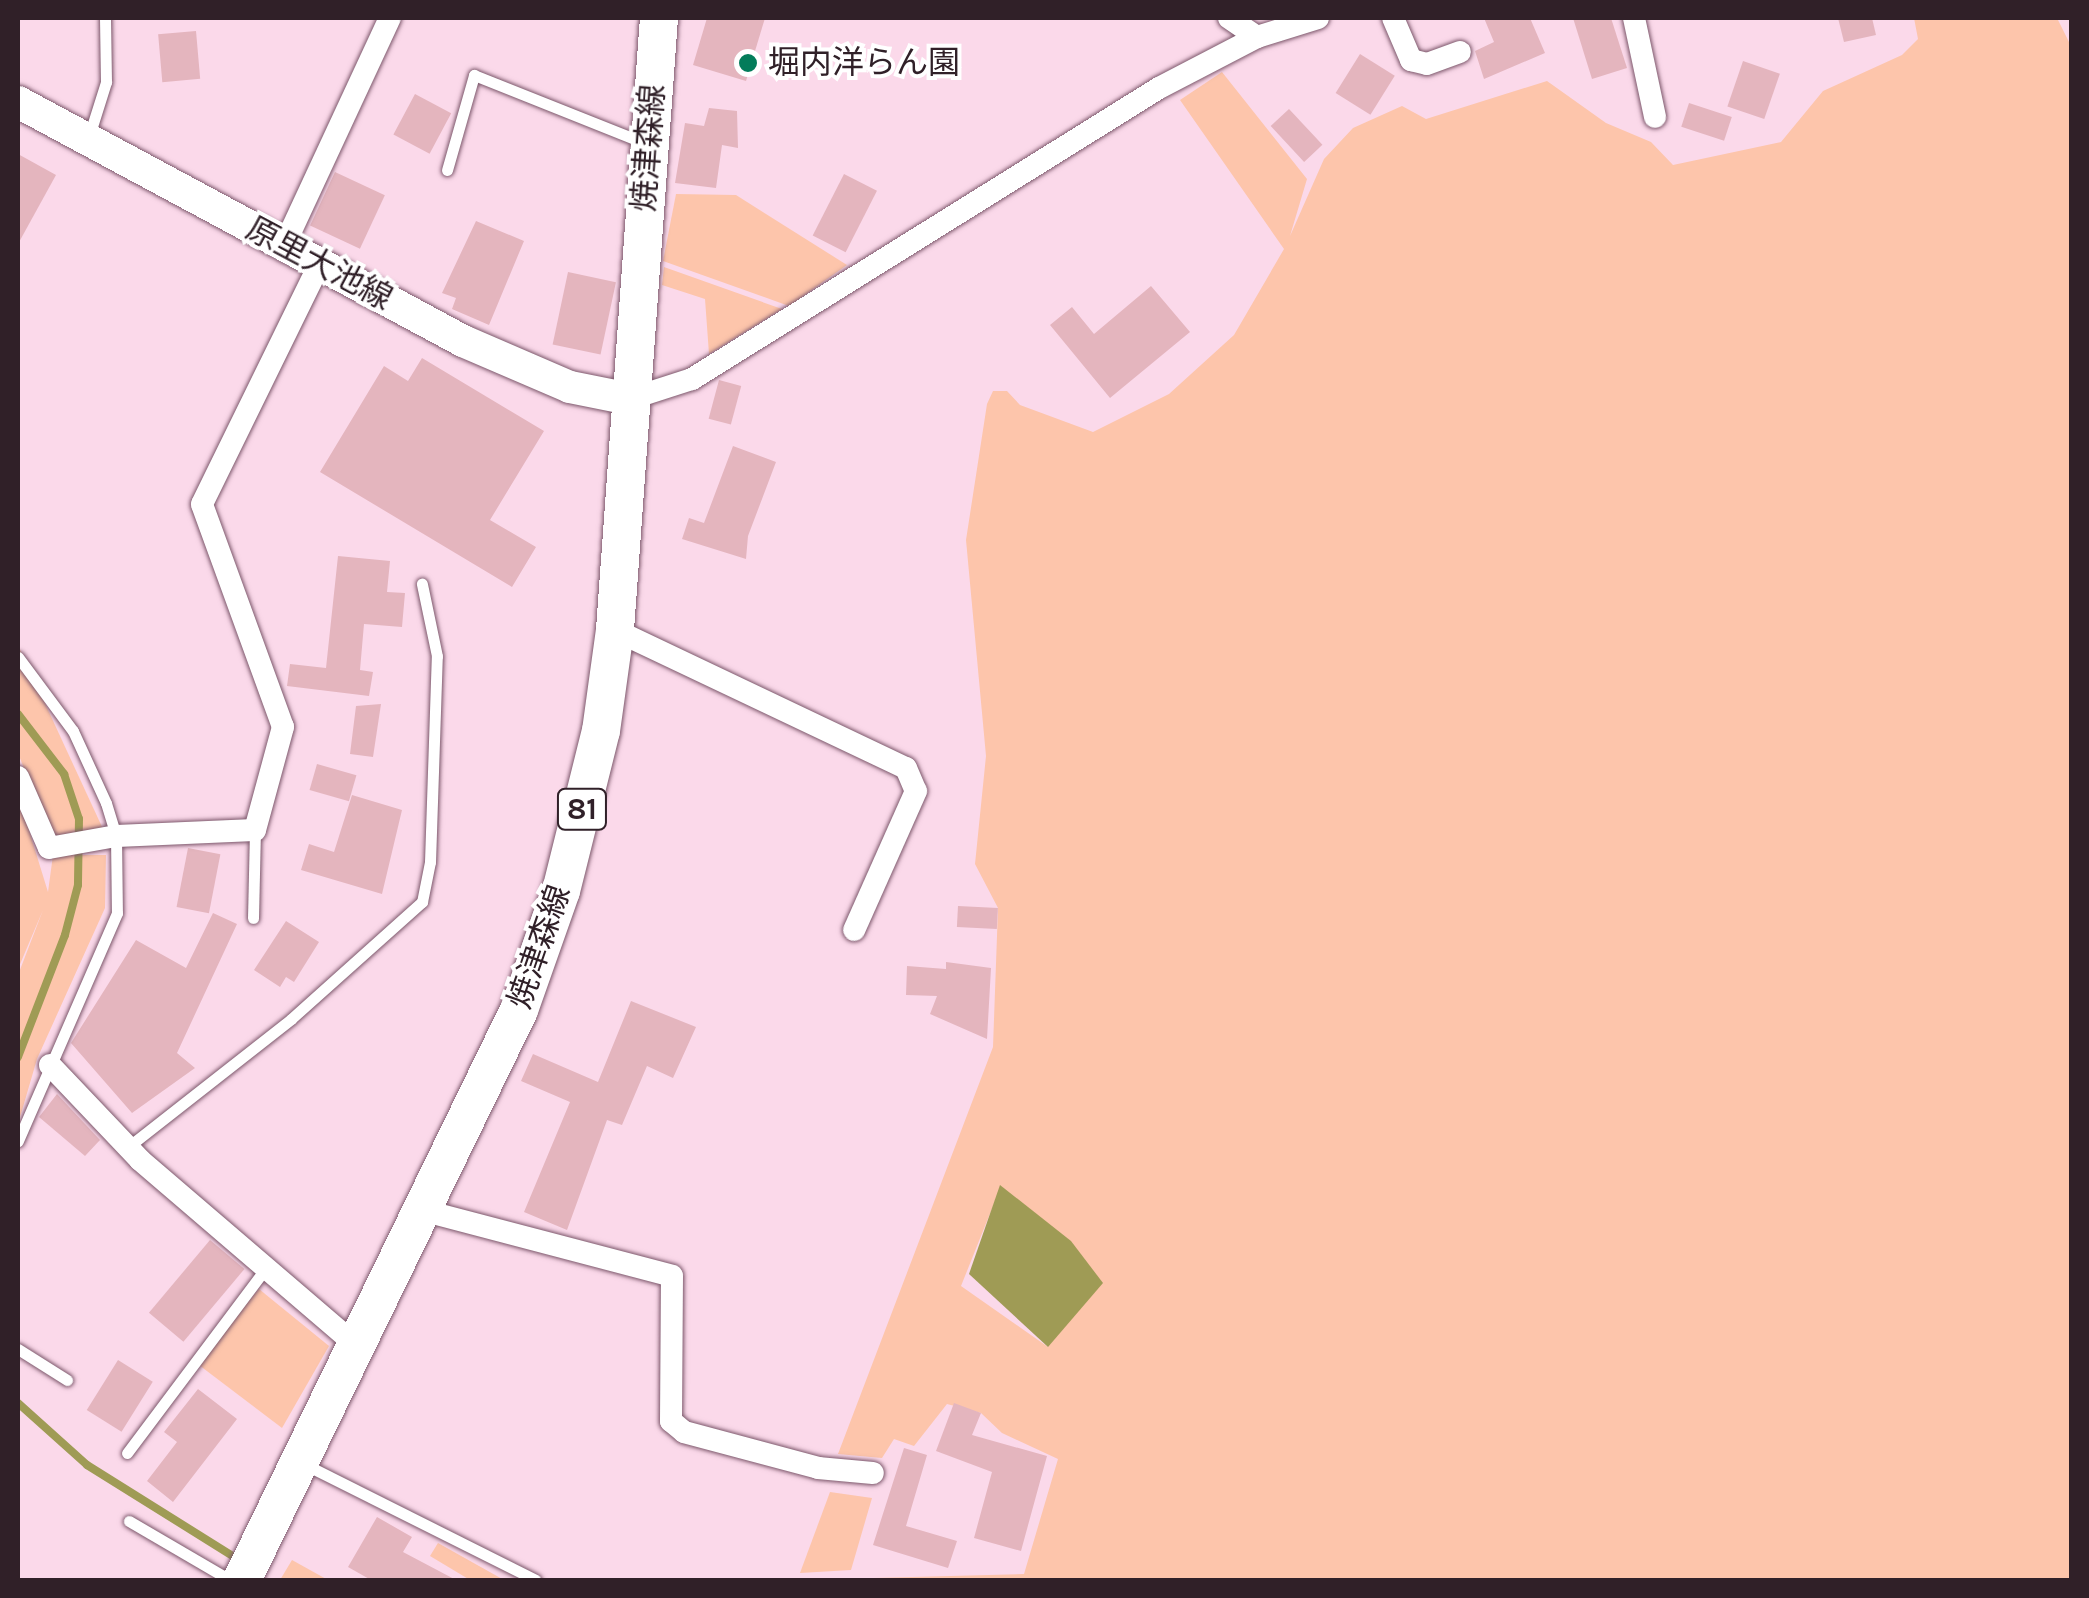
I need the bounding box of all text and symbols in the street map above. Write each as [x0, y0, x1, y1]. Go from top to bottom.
place label: 堀内洋らん園 [768, 44, 960, 82]
marker: 堀内洋らん園 [737, 52, 759, 74]
street label: 焼津森線 [625, 83, 673, 213]
street label: 原里大池線 [239, 209, 399, 319]
road number: 81 [554, 784, 610, 834]
street label: 焼津森線 [501, 880, 579, 1014]

